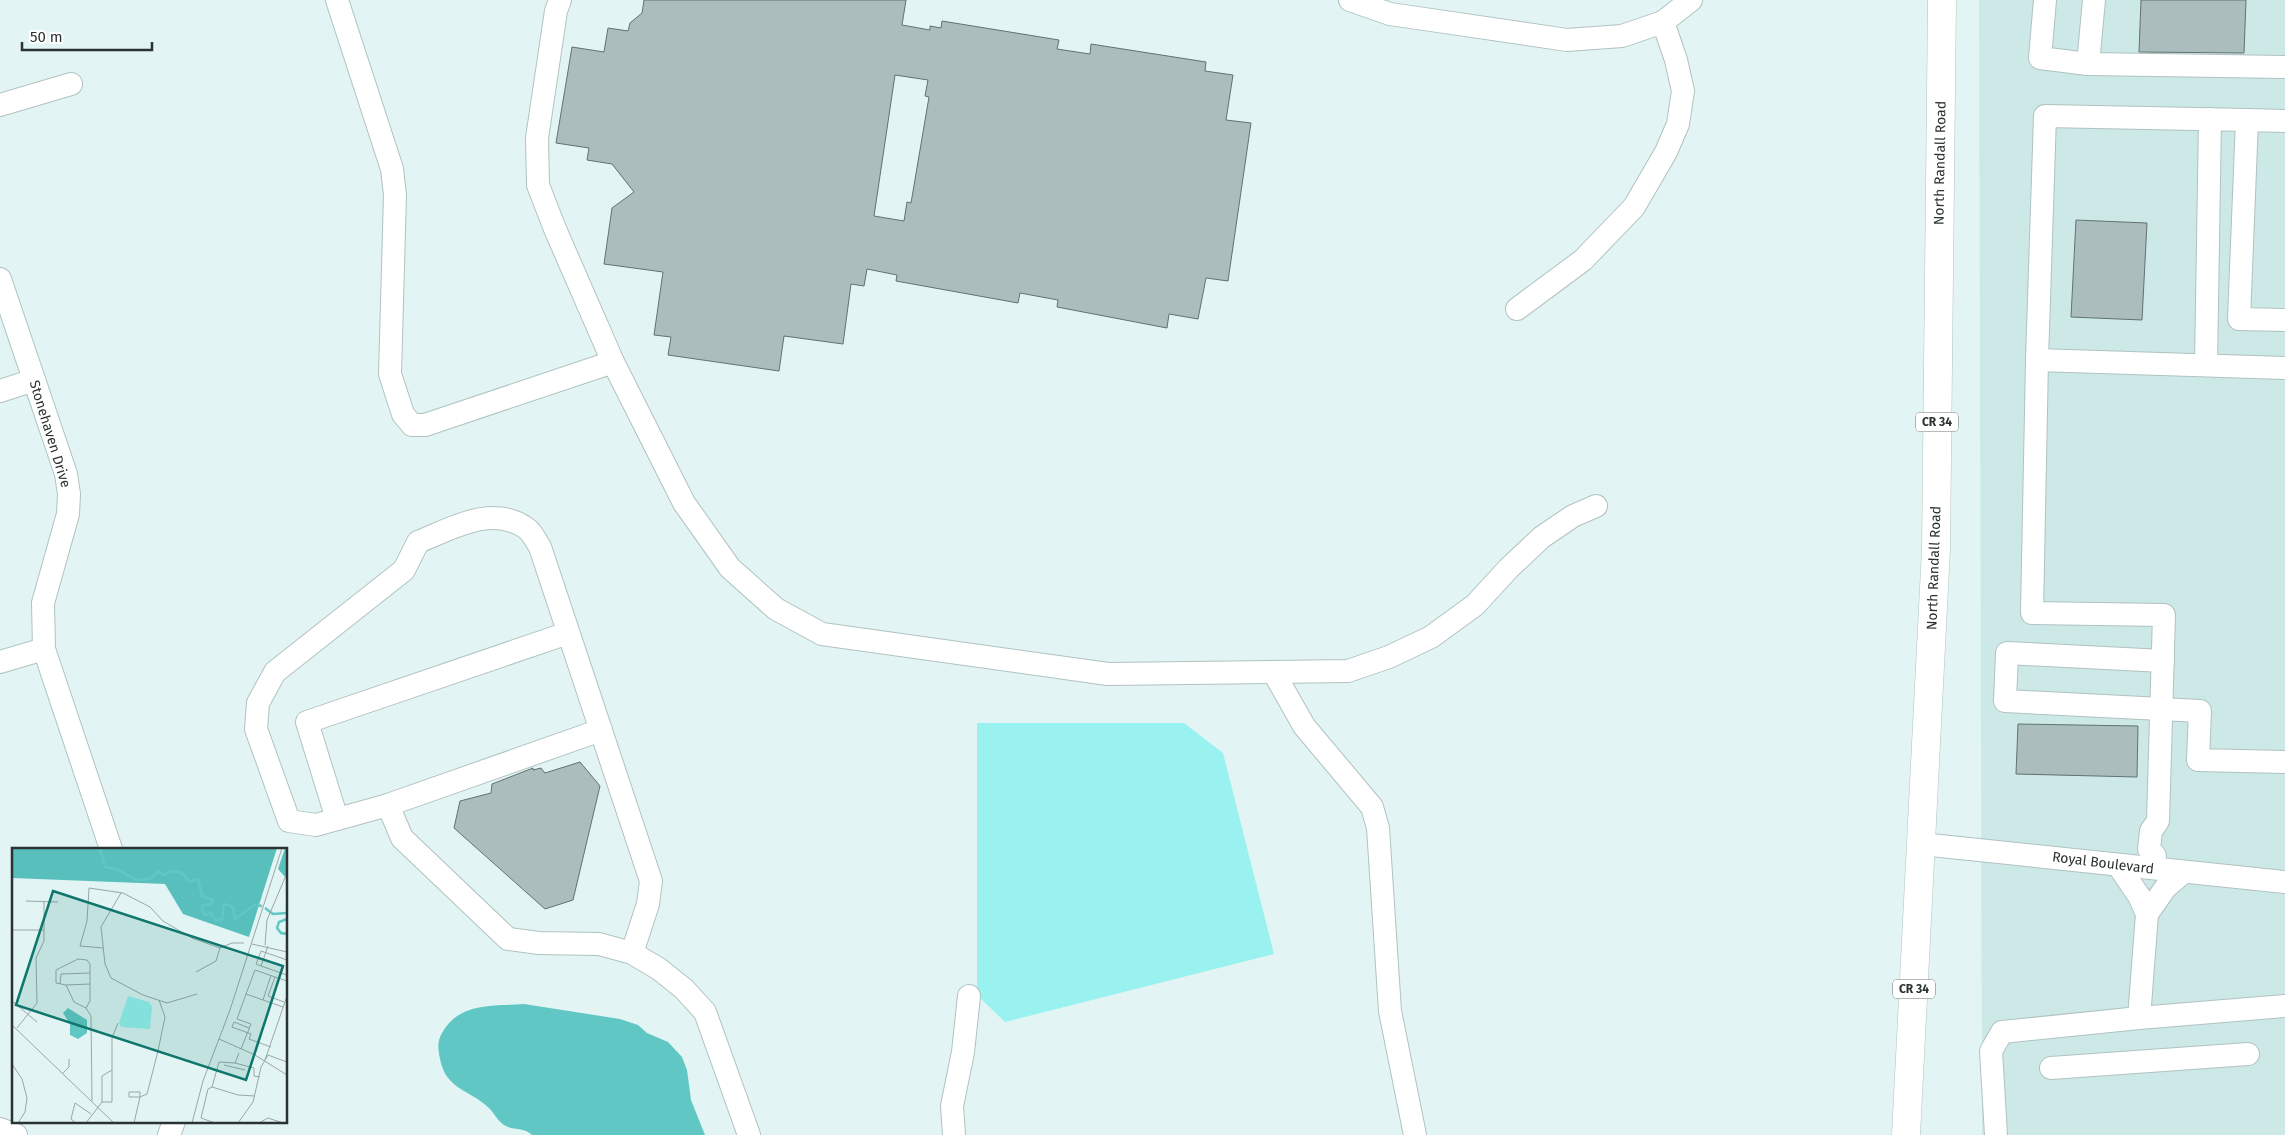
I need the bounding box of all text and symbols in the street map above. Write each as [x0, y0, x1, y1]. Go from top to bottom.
scale bar [22, 20, 152, 52]
text: 50 m [30, 28, 63, 46]
street label: North Randall Road [1930, 101, 1950, 225]
street label: Stonehaven Drive [26, 378, 74, 490]
road number: CR 34 [1916, 412, 1958, 432]
street label: North Randall Road [1923, 506, 1945, 630]
inset map [12, 848, 288, 1122]
street label: Royal Boulevard [2051, 848, 2155, 878]
road number: CR 34 [1893, 980, 1935, 999]

